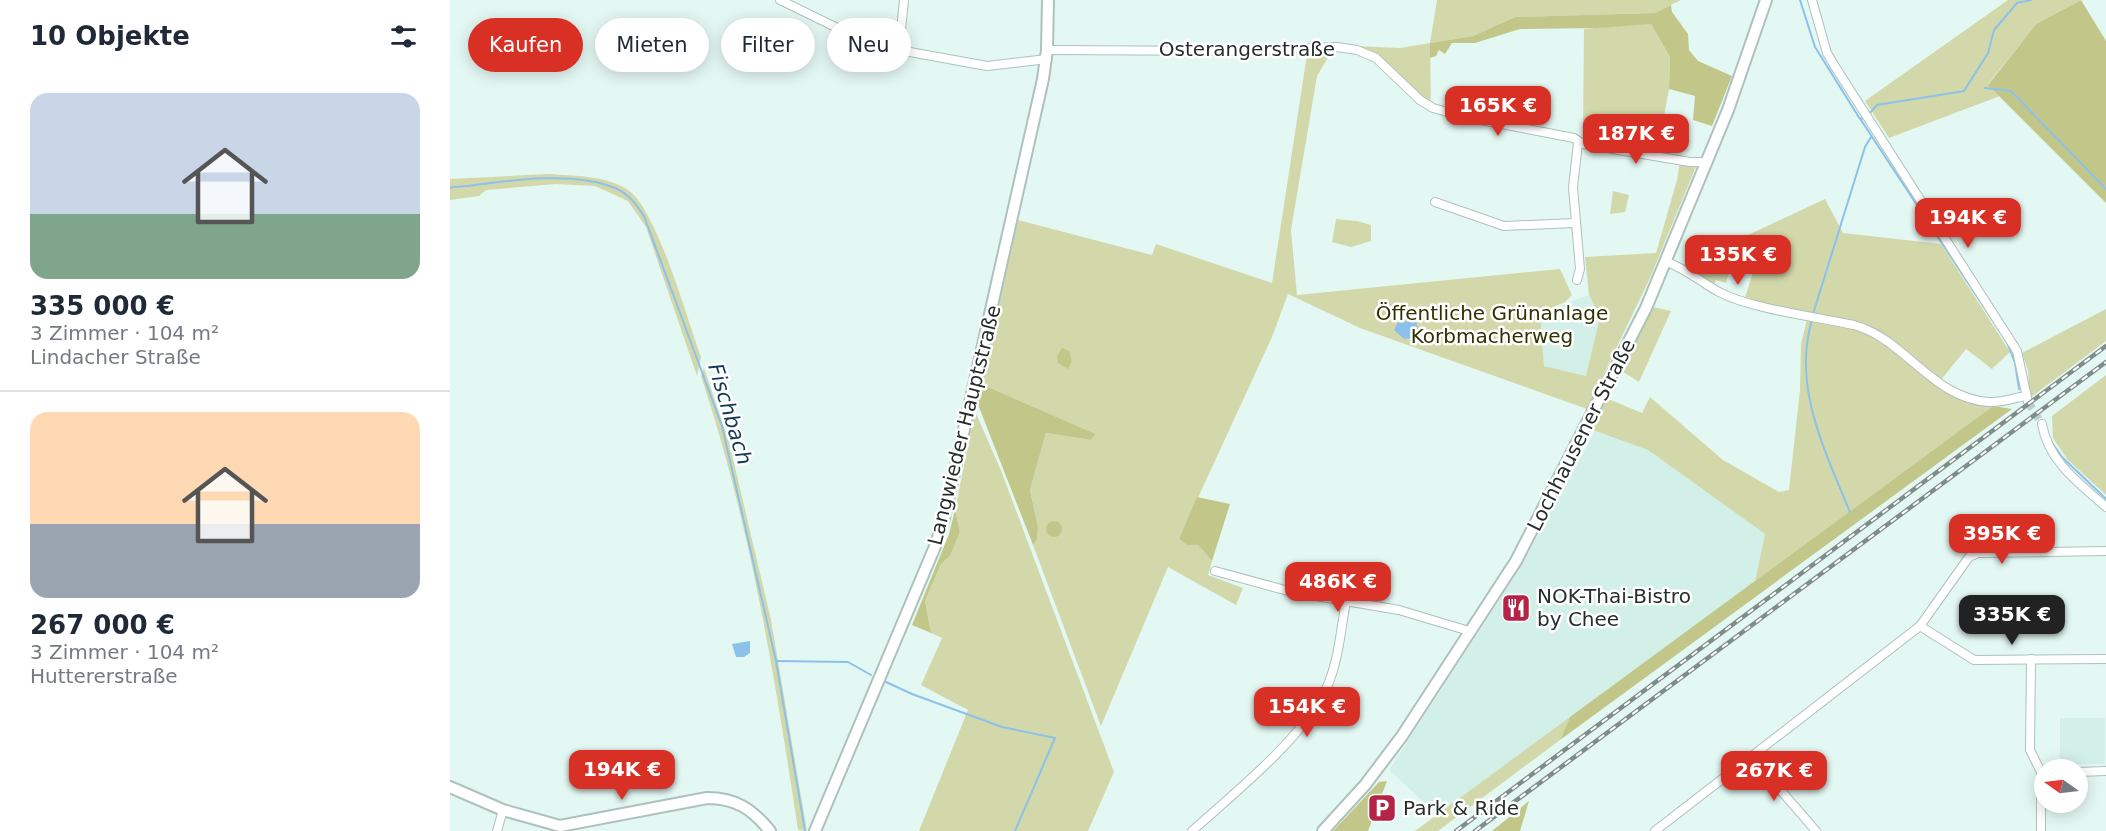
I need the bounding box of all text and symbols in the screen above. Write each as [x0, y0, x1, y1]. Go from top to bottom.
chip: Kaufen [468, 18, 583, 72]
chip: Mieten [595, 18, 709, 72]
chip: Filter [721, 18, 815, 72]
chip: Neu [827, 18, 911, 72]
icon: filters [387, 20, 420, 53]
text: 10 Objekte [30, 21, 190, 51]
street label: Osterangerstraße [1159, 37, 1335, 61]
pin: 165K € [1449, 86, 1547, 137]
text: 165K € [1459, 93, 1537, 117]
pin: 187K € [1587, 114, 1685, 165]
text: 187K € [1597, 121, 1675, 145]
icon: home [171, 132, 279, 240]
pin: 194K € [1919, 198, 2017, 249]
text: 194K € [1929, 205, 2007, 229]
pin: 135K € [1689, 235, 1787, 286]
text: 135K € [1699, 242, 1777, 266]
text: 335 000 € [30, 291, 175, 321]
park label: Öffentliche Grünanlage Korbmacherweg [1376, 301, 1608, 348]
street label: Langwieder Hauptstraße [923, 302, 1005, 548]
text: 3 Zimmer · 104 m² [30, 321, 219, 345]
street label: Lochhausener Straße [1522, 335, 1640, 535]
text: Lindacher Straße [30, 345, 201, 369]
water label: Fischbach [703, 360, 757, 468]
icon: home [171, 451, 279, 559]
pin: 395K € [1953, 514, 2051, 565]
text: 395K € [1963, 521, 2041, 545]
pin: 486K € [1289, 562, 1387, 613]
text: 486K € [1299, 569, 1377, 593]
place label: NOK-Thai-Bistro by Chee [1537, 584, 1691, 631]
restaurant icon: NOK-Thai-Bistro by Chee [1500, 592, 1532, 624]
pin: 335K € [1963, 595, 2061, 646]
text: 335K € [1973, 602, 2051, 626]
text: 267 000 € [30, 610, 175, 640]
text: 3 Zimmer · 104 m² [30, 640, 219, 664]
text: Huttererstraße [30, 664, 178, 688]
pin: 154K € [1258, 687, 1356, 738]
text: 154K € [1268, 694, 1346, 718]
pin: 194K € [573, 750, 671, 801]
pin: 267K € [1725, 751, 1823, 802]
text: 194K € [583, 757, 661, 781]
text: 267K € [1735, 758, 1813, 782]
north arrow [2034, 759, 2088, 813]
map controls [2034, 759, 2088, 813]
parking icon: Park & Ride [1366, 792, 1398, 824]
place label: Park & Ride [1403, 796, 1519, 820]

